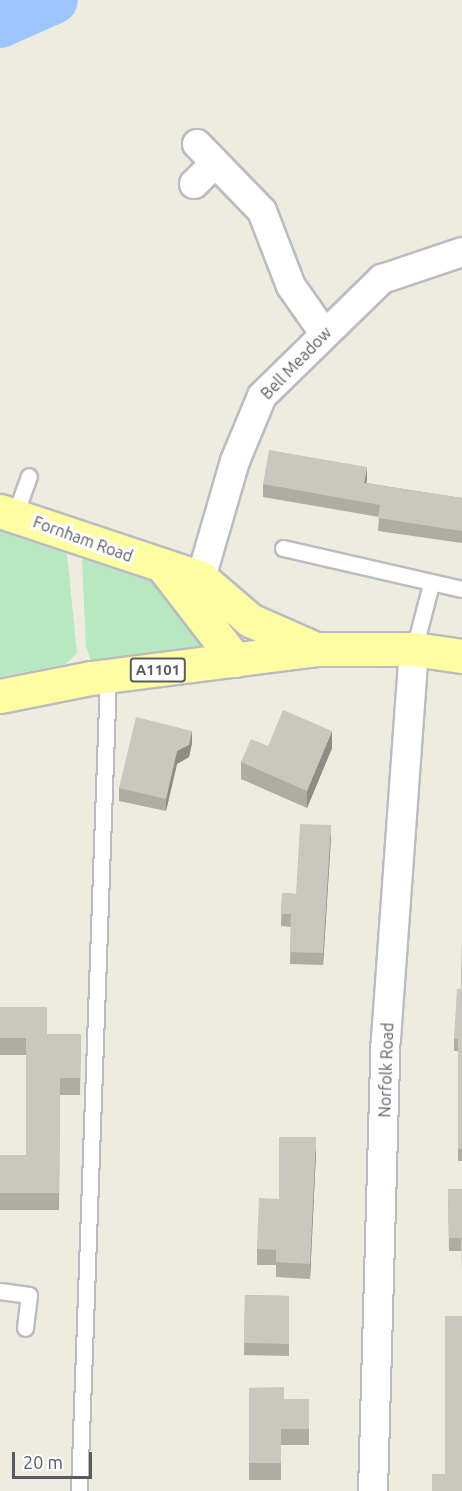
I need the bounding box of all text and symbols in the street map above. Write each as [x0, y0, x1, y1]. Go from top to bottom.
street label: Bell Meadow [257, 323, 335, 403]
street label: Fornham Road [31, 512, 135, 566]
road number: A1101 [130, 658, 186, 682]
street label: Norfolk Road [375, 1022, 397, 1118]
scale bar [15, 1440, 94, 1478]
text: 20 m [23, 1452, 63, 1472]

